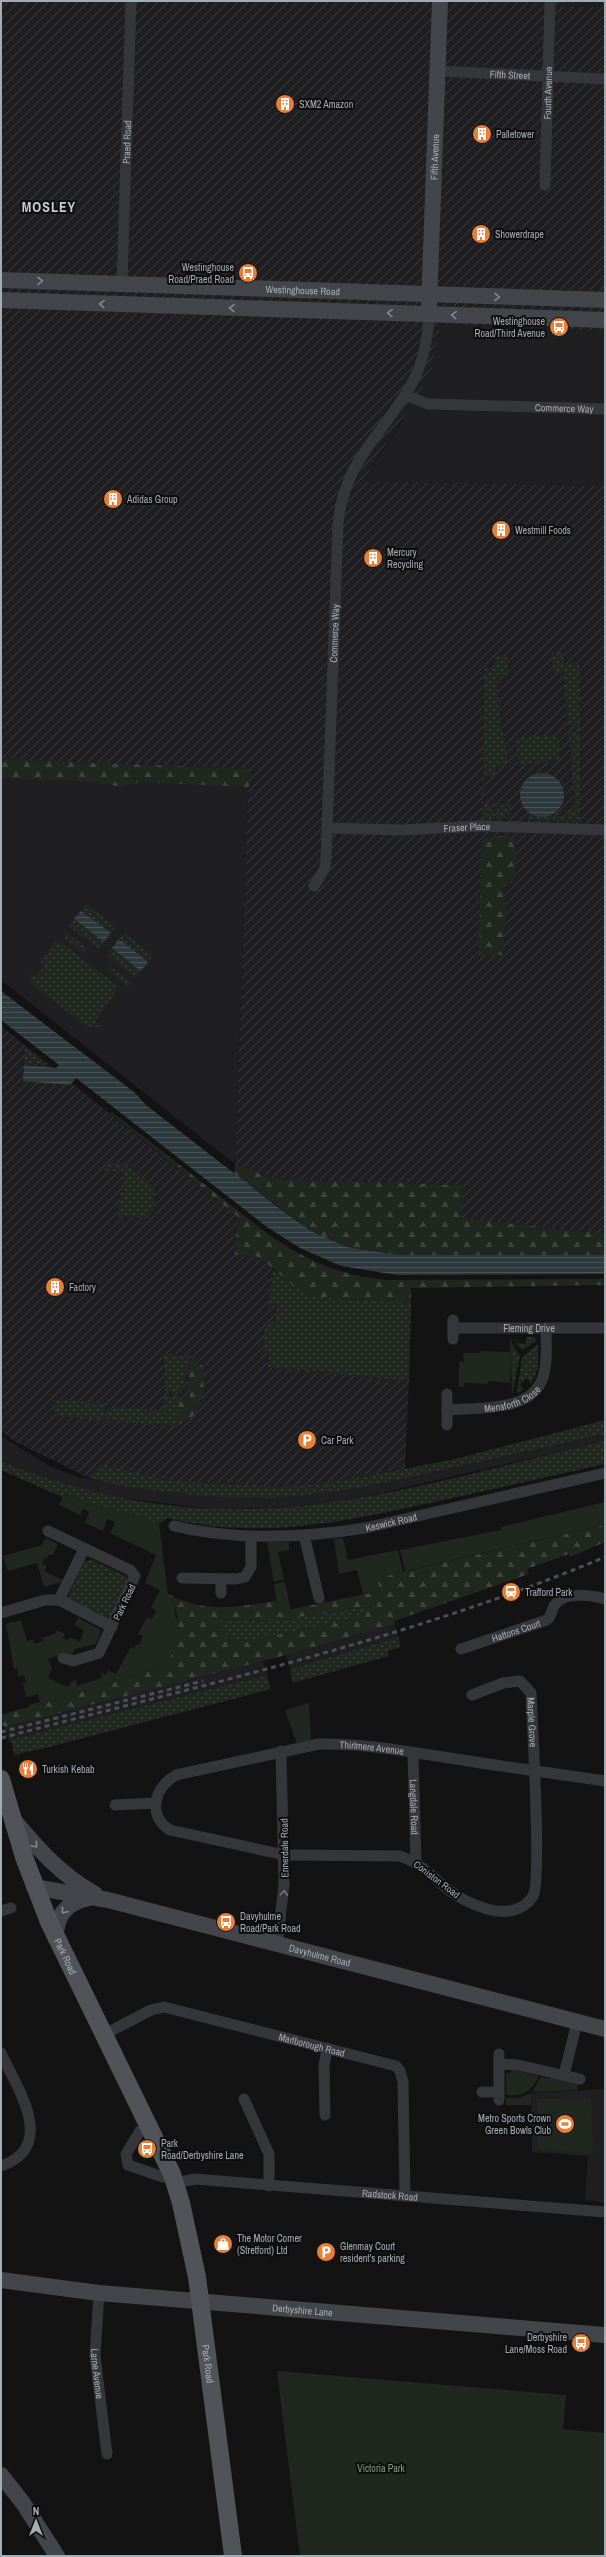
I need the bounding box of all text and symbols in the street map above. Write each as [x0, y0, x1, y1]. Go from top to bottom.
street label: Fourth Avenue [541, 66, 555, 120]
street label: Fifth Street [489, 67, 531, 82]
building icon: SXM2 Amazon [274, 93, 296, 115]
place label: SXM2 Amazon [299, 98, 353, 111]
street label: Praed Road [120, 120, 134, 164]
building icon: Palletower [471, 123, 493, 145]
place label: Palletower [496, 128, 535, 141]
street label: Fifth Avenue [428, 133, 442, 180]
district label: MOSLEY [22, 198, 76, 216]
building icon: Showerdrape [470, 223, 492, 245]
place label: Showerdrape [495, 228, 544, 241]
place label: Westinghouse Road/Praed Road [168, 261, 234, 286]
bus stop icon: Westinghouse Road/Praed Road [237, 262, 259, 284]
one-way arrow [37, 277, 43, 285]
street label: Westinghouse Road [266, 283, 340, 298]
one-way arrow [494, 293, 500, 301]
one-way arrow [99, 300, 105, 309]
one-way arrow [229, 304, 235, 313]
one-way arrow [387, 309, 393, 317]
one-way arrow [451, 311, 457, 320]
place label: Westinghouse Road/Third Avenue [474, 315, 545, 340]
bus stop icon: Westinghouse Road/Third Avenue [548, 316, 570, 338]
street label: Commerce Way [535, 401, 595, 416]
building icon: Adidas Group [102, 488, 124, 510]
place label: Adidas Group [126, 493, 178, 506]
building icon: Westmill Foods [490, 519, 512, 541]
place label: Westmill Foods [515, 524, 571, 537]
place label: Mercury Recycling [387, 546, 423, 571]
building icon: Mercury Recycling [362, 547, 384, 569]
street label: Commerce Way [327, 603, 342, 663]
street label: Fraser Place [443, 820, 491, 835]
building icon: Factory [44, 1276, 66, 1298]
place label: Factory [69, 1281, 97, 1294]
street label: Fleming Drive [503, 1322, 555, 1335]
street label: Mensforth Close [484, 1383, 544, 1415]
parking icon: Car Park [296, 1429, 318, 1451]
place label: Car Park [321, 1434, 354, 1447]
street label: Keswick Road [364, 1510, 418, 1535]
station icon: Trafford Park [500, 1581, 522, 1603]
street label: Park Road [110, 1582, 139, 1622]
place label: Trafford Park [525, 1586, 573, 1599]
street label: Hattons Court [490, 1616, 543, 1645]
street label: Marple Grove [524, 1697, 540, 1748]
street label: Thirlmere Avenue [339, 1738, 405, 1758]
restaurant icon: Turkish Kebab [17, 1758, 39, 1780]
place label: Turkish Kebab [42, 1763, 95, 1776]
street label: Langdale Road [407, 1779, 421, 1835]
street label: Ennerdale Road [277, 1818, 292, 1878]
one-way arrow [31, 1841, 38, 1848]
street label: Coniston Road [411, 1858, 462, 1901]
one-way arrow [279, 1890, 288, 1896]
one-way arrow [62, 1906, 69, 1913]
place label: Davyhulme Road/Park Road [240, 1910, 301, 1935]
bus stop icon: Davyhulme Road/Park Road [215, 1911, 237, 1933]
street label: Park Road [51, 1936, 80, 1977]
street label: Davyhulme Road [288, 1941, 352, 1970]
street label: Marlborough Road [277, 2030, 346, 2060]
place label: Metro Sports Crown Green Bowls Club [478, 2112, 551, 2137]
sports icon: Metro Sports Crown Green Bowls Club [554, 2113, 576, 2135]
place label: Park Road/Derbyshire Lane [161, 2137, 244, 2162]
bus stop icon: Park Road/Derbyshire Lane [136, 2138, 158, 2160]
street label: Radstock Road [361, 2186, 418, 2204]
place label: The Motor Corner (Stretford) Ltd [237, 2232, 302, 2257]
shop icon: The Motor Corner (Stretford) Ltd [212, 2233, 234, 2255]
place label: Glenmay Court resident's parking [340, 2240, 405, 2265]
parking icon: Glenmay Court resident's parking [315, 2241, 337, 2263]
street label: Derbyshire Lane [272, 2301, 334, 2319]
place label: Derbyshire Lane/Moss Road [505, 2331, 567, 2356]
bus stop icon: Derbyshire Lane/Moss Road [570, 2332, 592, 2354]
street label: Park Road [199, 2344, 217, 2384]
street label: Larne Avenue [88, 2348, 106, 2400]
park label: Victoria Park [357, 2462, 406, 2475]
north arrow [16, 2501, 56, 2541]
text: N [33, 2504, 39, 2518]

